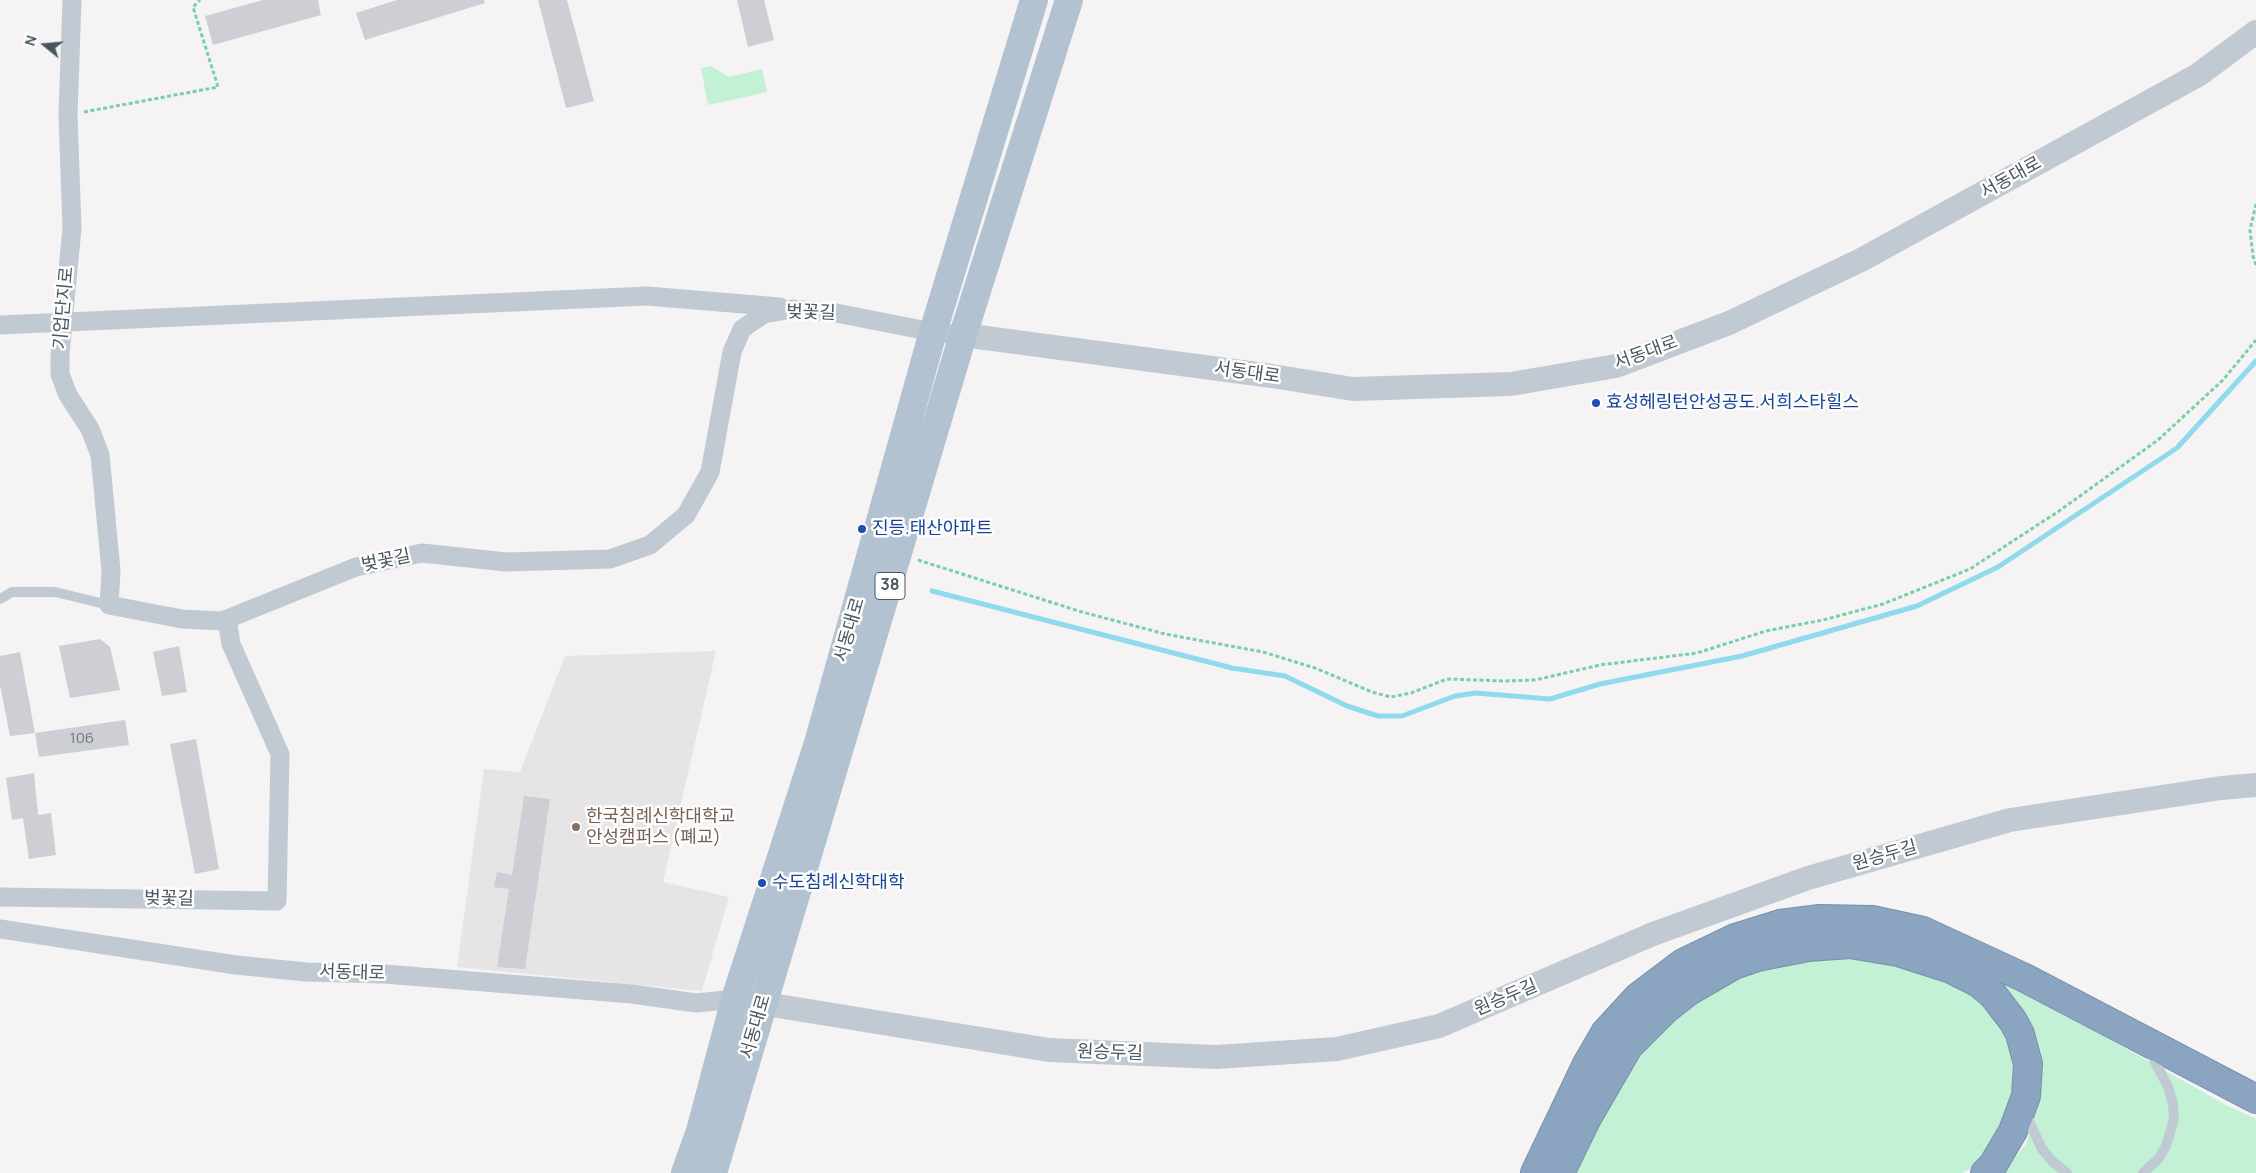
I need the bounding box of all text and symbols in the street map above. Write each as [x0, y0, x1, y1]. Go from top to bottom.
north arrow [20, 20, 70, 70]
text: N [20, 33, 41, 48]
street label: 서동대로 [1977, 152, 2045, 204]
street label: 기업단지로 [50, 266, 78, 350]
street label: 벚꽃길 [786, 301, 836, 325]
street label: 서동대로 [1611, 332, 1681, 374]
street label: 서동대로 [1213, 358, 1281, 388]
place label: 효성헤링턴안성공도.서희스타힐스 [1606, 392, 1859, 414]
marker: 효성헤링턴안성공도.서희스타힐스 [1590, 397, 1602, 409]
place label: 진등.태산아파트 [872, 518, 992, 540]
marker: 진등.태산아파트 [856, 523, 868, 535]
street label: 벚꽃길 [359, 545, 413, 577]
road number: 38 [875, 572, 905, 600]
street label: 서동대로 [830, 595, 870, 665]
house number: 106 [70, 730, 94, 748]
place label: 한국침례신학대학교 안성캠퍼스 (폐교) [586, 806, 735, 849]
marker: 한국침례신학대학교 안성캠퍼스 (폐교) [570, 821, 582, 833]
street label: 원승두길 [1850, 836, 1920, 876]
place label: 수도침례신학대학 [772, 872, 904, 894]
marker: 수도침례신학대학 [756, 877, 768, 889]
street label: 벚꽃길 [144, 888, 194, 910]
street label: 서동대로 [319, 961, 385, 985]
street label: 원승두길 [1471, 975, 1541, 1021]
street label: 서동대로 [736, 992, 776, 1062]
street label: 원승두길 [1077, 1041, 1143, 1065]

